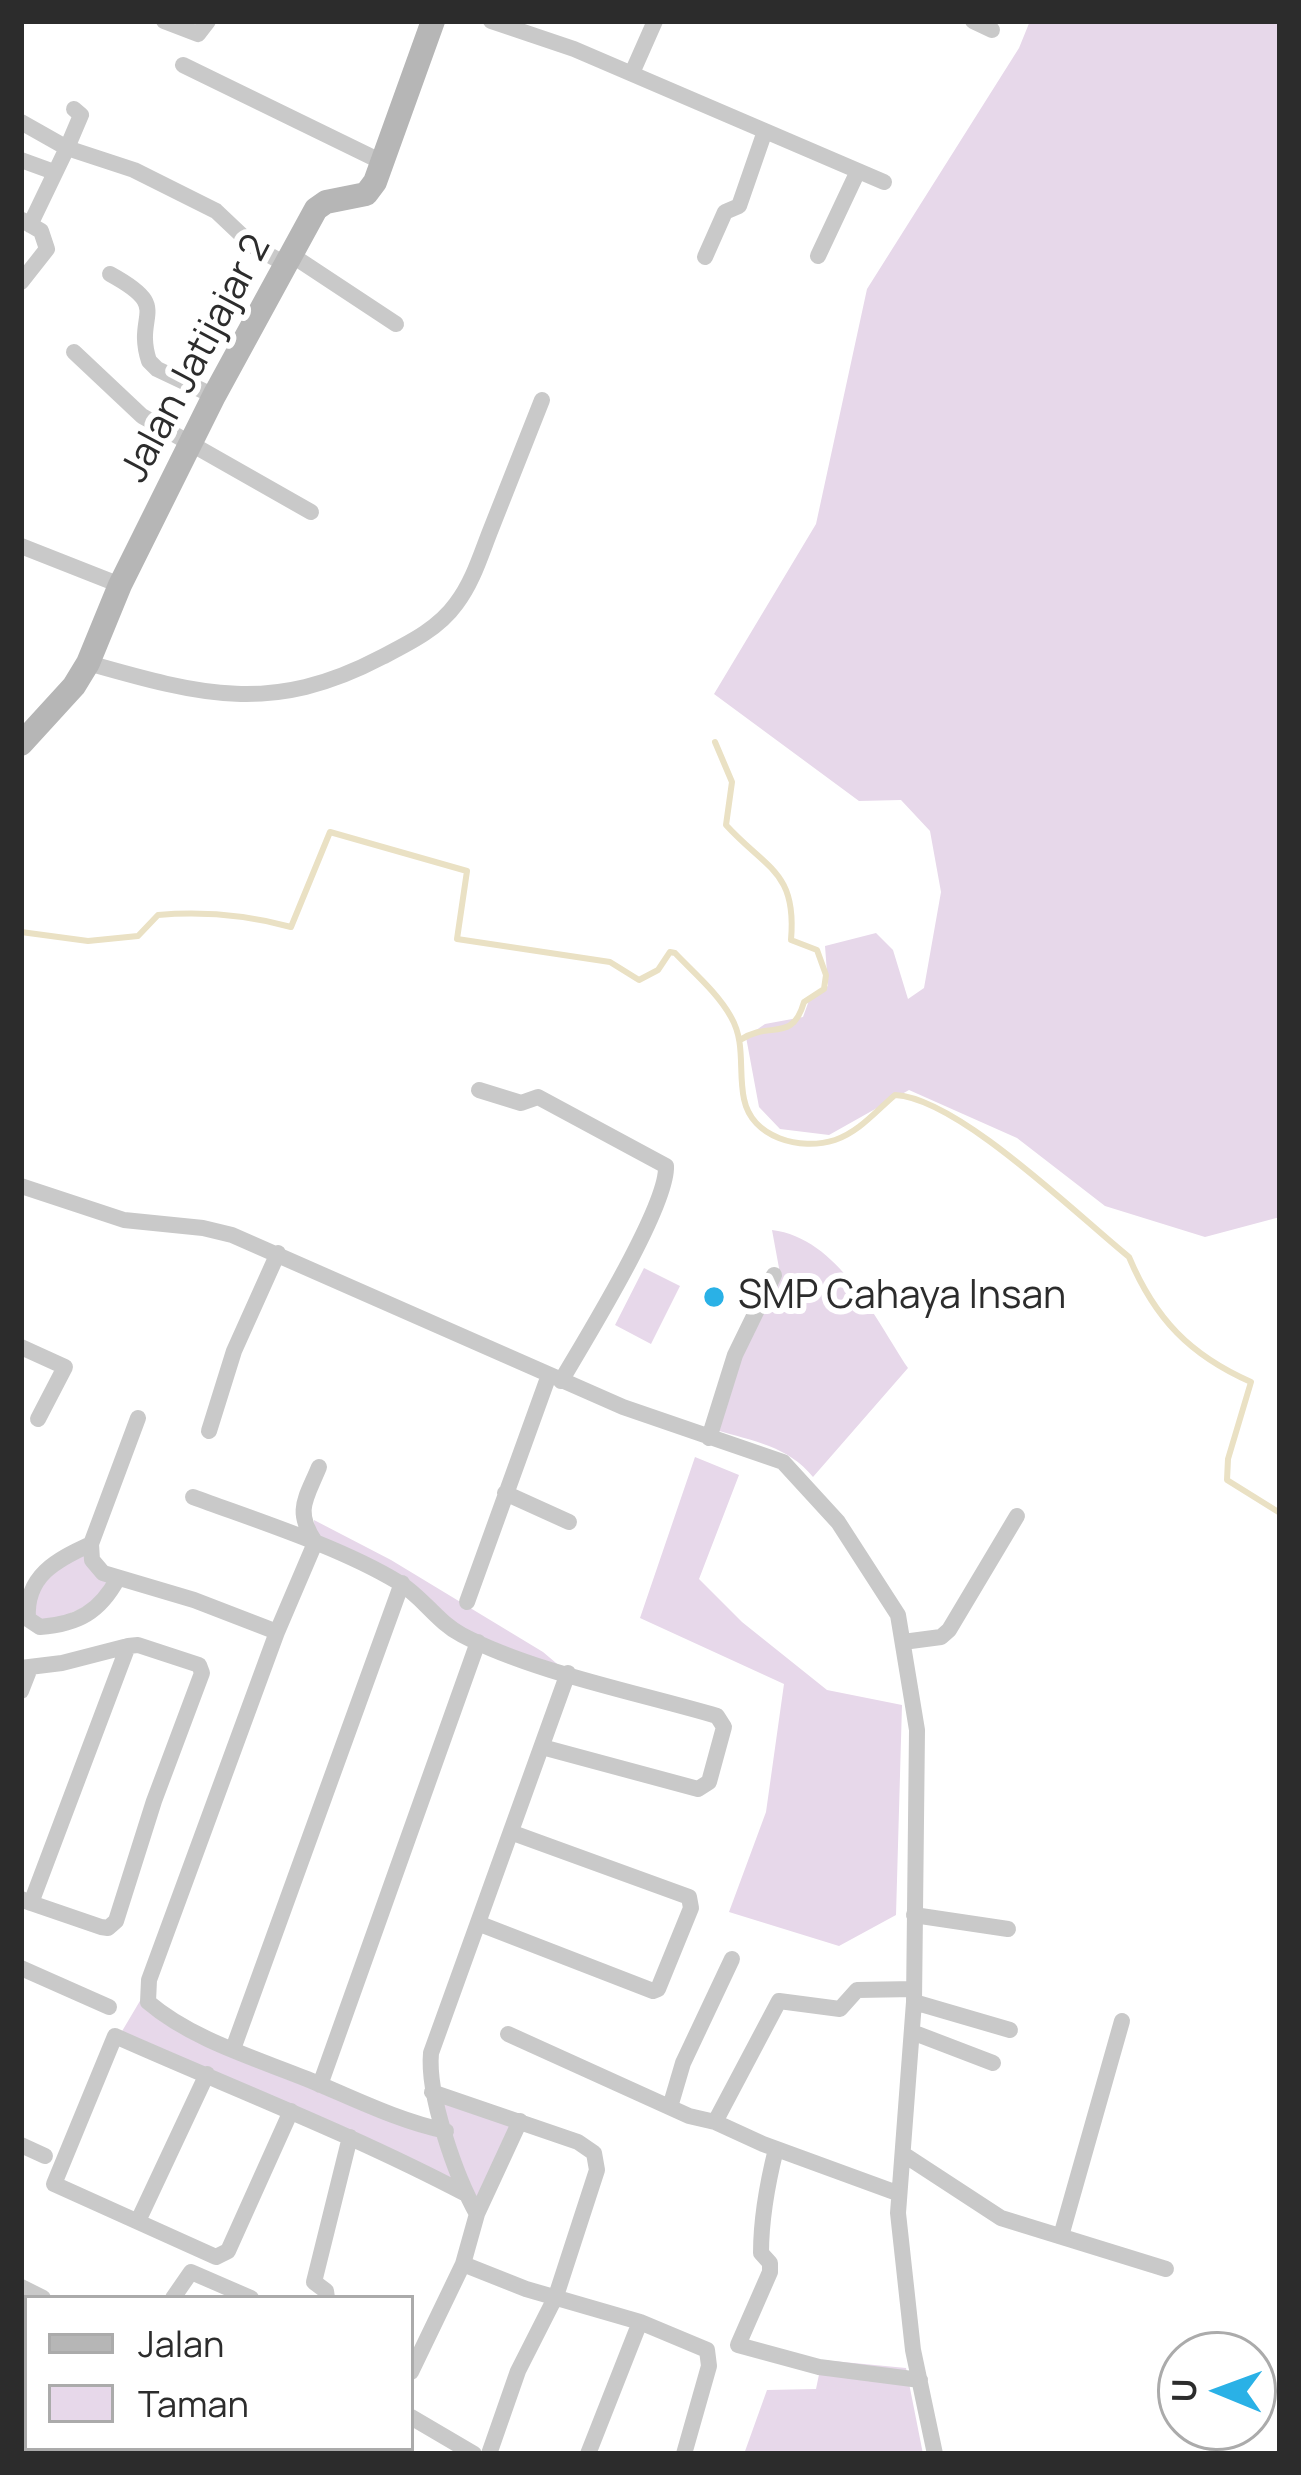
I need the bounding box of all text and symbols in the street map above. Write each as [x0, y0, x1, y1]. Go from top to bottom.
street label: Jalan Jatijajar 2 [112, 228, 282, 490]
place label: SMP Cahaya Insan [738, 1274, 1066, 1320]
marker: SMP Cahaya Insan [701, 1284, 727, 1310]
legend [24, 2295, 414, 2451]
text: Jalan [138, 2319, 224, 2368]
north arrow [1157, 2331, 1277, 2451]
text: U [1161, 2378, 1206, 2403]
text: Taman [138, 2379, 249, 2428]

